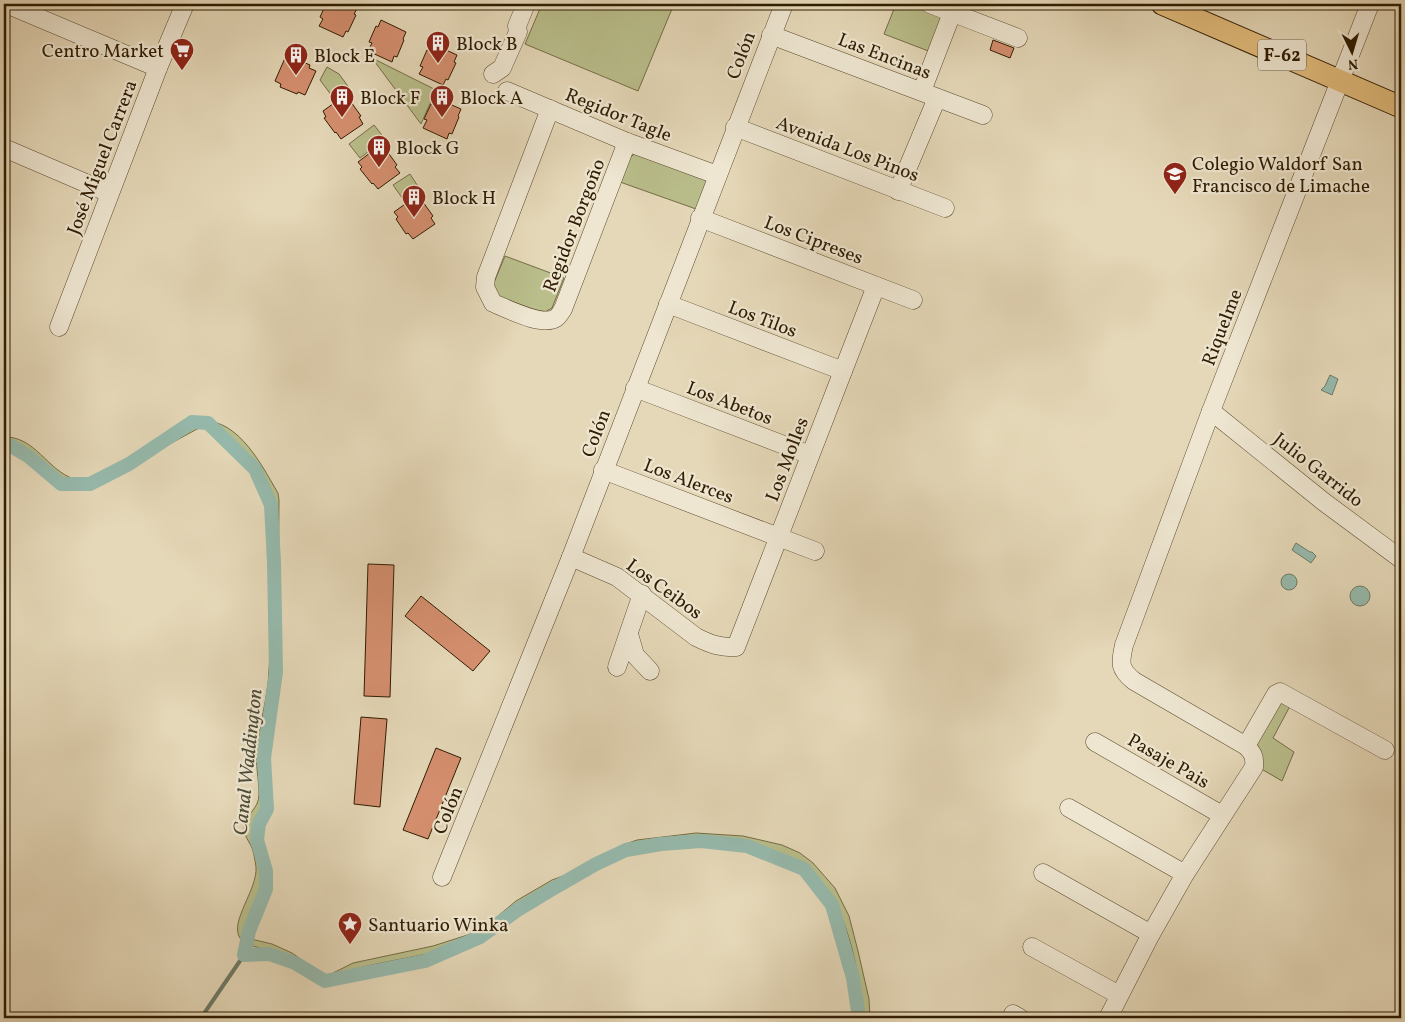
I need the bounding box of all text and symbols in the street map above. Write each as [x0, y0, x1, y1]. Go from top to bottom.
street label: Las Encinas [834, 27, 935, 87]
street label: Colón [721, 28, 763, 83]
north arrow [1328, 28, 1378, 78]
building icon: Block B [425, 30, 451, 64]
place label: Block B [456, 32, 518, 58]
supermarket icon: Centro Market [169, 37, 195, 71]
place label: Centro Market [42, 39, 164, 65]
road number: F-62 [1258, 40, 1306, 70]
building icon: Block E [283, 42, 309, 76]
place label: Block E [314, 44, 375, 70]
text: N [1347, 54, 1359, 73]
street label: José Miguel Carrera [61, 77, 144, 239]
street label: Regidor Tagle [561, 83, 675, 149]
building icon: Block F [329, 84, 355, 118]
building icon: Block A [429, 84, 455, 118]
place label: Block F [360, 86, 420, 112]
place label: Block A [460, 86, 523, 112]
street label: Avenida Los Pinos [772, 111, 923, 189]
building icon: Block G [366, 134, 392, 168]
place label: Block G [396, 136, 460, 162]
place label: Colegio Waldorf San Francisco de Limache [1192, 152, 1370, 200]
street label: Regidor Borgoño [537, 155, 612, 296]
school or university icon: Colegio Waldorf San Francisco de Limache [1162, 161, 1188, 195]
building icon: Block H [401, 184, 427, 218]
place label: Block H [432, 186, 496, 212]
street label: Los Cipreses [760, 210, 866, 272]
street label: Riquelme [1196, 286, 1249, 370]
street label: Los Tilos [724, 295, 801, 345]
street label: Los Abetos [683, 376, 776, 432]
street label: Colón [576, 406, 618, 461]
street label: Los Molles [760, 414, 816, 506]
street label: Julio Garrido [1267, 427, 1368, 514]
street label: Los Alerces [640, 453, 737, 511]
street label: Los Ceibos [620, 553, 707, 626]
water label: Canal Waddington [227, 687, 271, 837]
street label: Pasaje Pais [1122, 728, 1214, 796]
street label: Colón [428, 783, 470, 839]
place icon: Santuario Winka [337, 911, 363, 945]
place label: Santuario Winka [368, 913, 509, 939]

